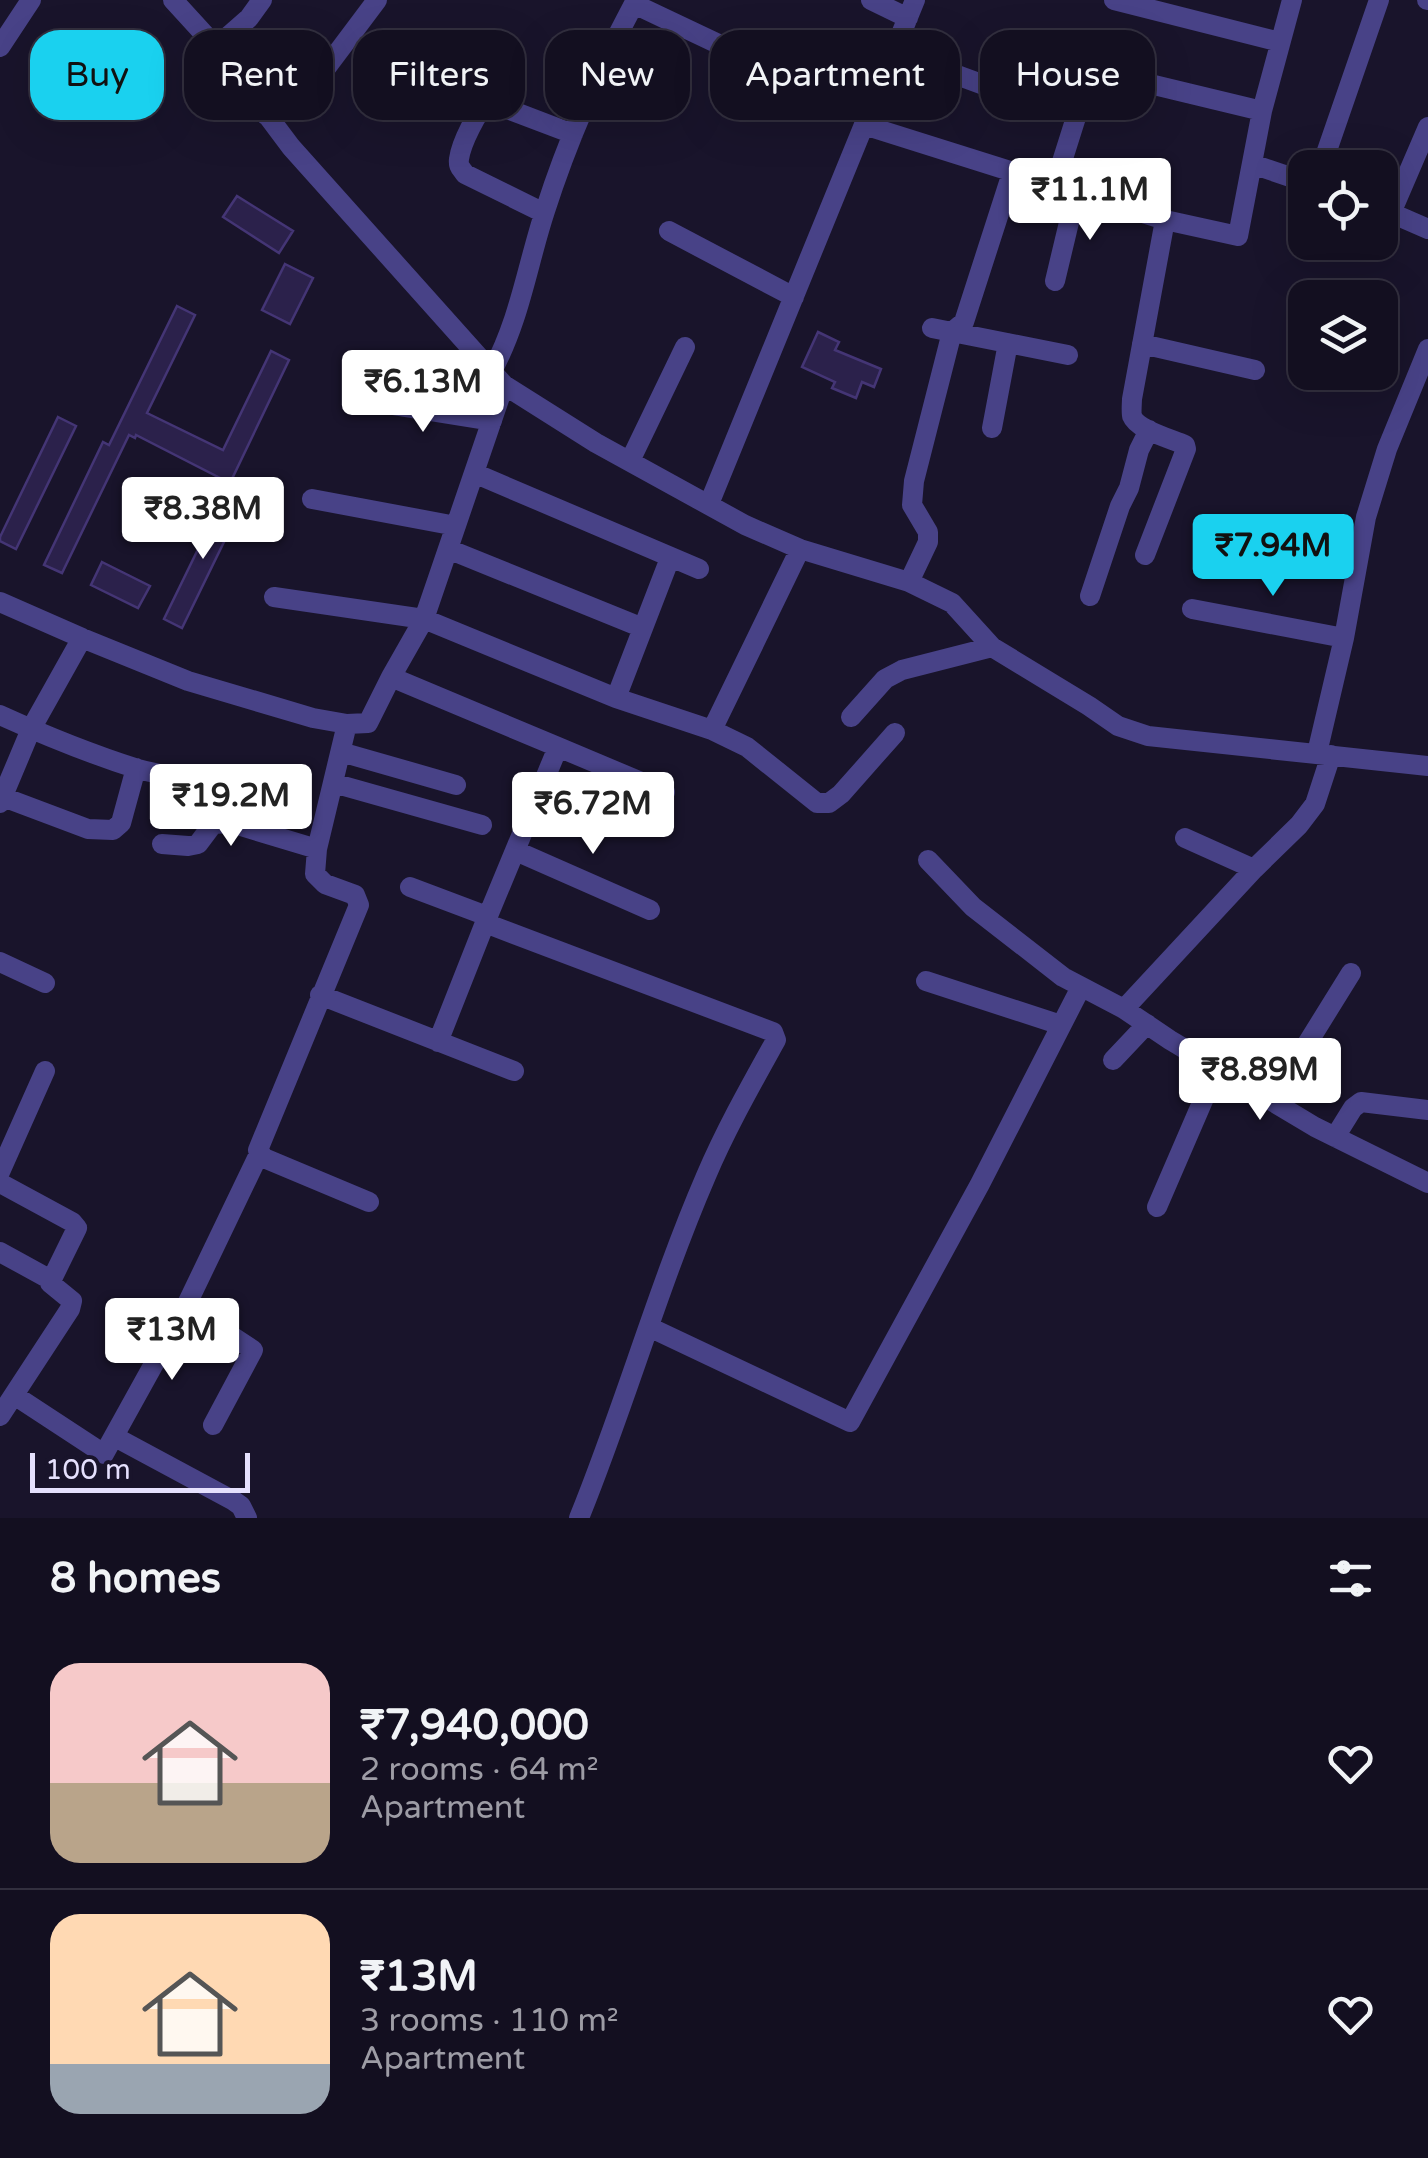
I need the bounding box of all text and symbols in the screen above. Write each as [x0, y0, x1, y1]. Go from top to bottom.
chip: Buy [30, 30, 164, 120]
chip: Rent [184, 30, 333, 120]
chip: Filters [353, 30, 525, 120]
chip: New [545, 30, 690, 120]
chip: Apartment [710, 30, 960, 120]
chip: House [980, 30, 1155, 120]
map controls [1288, 150, 1398, 390]
button: locate [1288, 150, 1398, 260]
pin: ₹11.1M [1009, 158, 1171, 243]
text: ₹11.1M [1031, 171, 1149, 209]
button: layers [1288, 280, 1398, 390]
pin: ₹6.13M [342, 350, 504, 435]
text: ₹6.13M [364, 363, 482, 401]
pin: ₹8.38M [122, 477, 284, 562]
text: ₹8.38M [144, 490, 262, 528]
pin: ₹7.94M [1192, 514, 1354, 599]
text: ₹7.94M [1215, 527, 1331, 565]
pin: ₹19.2M [150, 764, 312, 849]
pin: ₹6.72M [512, 772, 674, 857]
text: ₹19.2M [172, 777, 290, 815]
text: ₹6.72M [534, 785, 652, 823]
pin: ₹8.89M [1179, 1038, 1341, 1123]
text: ₹8.89M [1201, 1051, 1319, 1089]
pin: ₹13M [113, 1298, 231, 1383]
text: ₹13M [127, 1311, 217, 1349]
scale bar [30, 1448, 250, 1492]
text: 100 m [45, 1453, 131, 1487]
icon: filters [1323, 1551, 1378, 1606]
text: 8 homes [50, 1553, 221, 1604]
text: ₹7,940,000 [360, 1700, 589, 1751]
icon: home [130, 1703, 250, 1823]
icon: heart [1323, 1736, 1378, 1791]
text: 2 rooms · 64 m² [360, 1751, 599, 1789]
text: Apartment [360, 1789, 525, 1827]
text: ₹13M [360, 1951, 478, 2002]
icon: home [130, 1954, 250, 2074]
icon: heart [1323, 1987, 1378, 2042]
text: 3 rooms · 110 m² [360, 2002, 619, 2040]
text: Apartment [360, 2040, 525, 2078]

